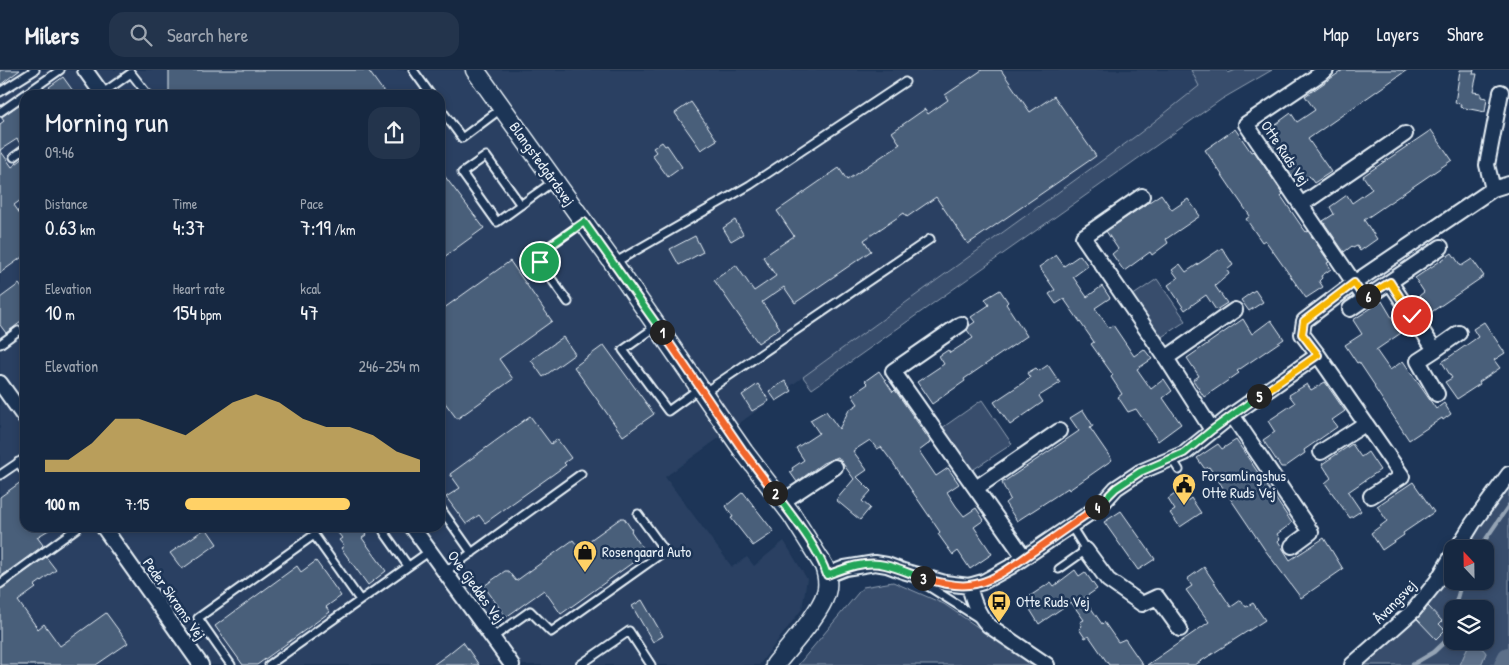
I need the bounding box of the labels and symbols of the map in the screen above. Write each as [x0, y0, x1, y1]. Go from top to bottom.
street label: Otte Ruds Vej [1256, 116, 1315, 189]
street label: Blangstedgårdsvej [505, 117, 580, 210]
pin [519, 241, 561, 283]
pin: 6 [1356, 284, 1380, 308]
pin [1391, 295, 1433, 337]
pin: 1 [650, 320, 674, 344]
pin: 5 [1246, 384, 1272, 408]
place label: Forsamlingshus Otte Ruds Vej [1201, 465, 1286, 503]
public building icon: Forsamlingshus Otte Ruds Vej [1171, 472, 1197, 506]
pin: 2 [762, 480, 788, 506]
pin: 4 [1084, 494, 1110, 520]
shop icon: Rosengaard Auto [572, 539, 598, 573]
north arrow [1444, 540, 1494, 590]
place label: Rosengaard Auto [602, 541, 691, 562]
street label: Ove Gjeddes Vej [443, 546, 510, 627]
street label: Peder Skrams Vej [138, 553, 211, 644]
pin: 3 [910, 566, 936, 590]
street label: Åvangsvej [1368, 575, 1421, 628]
bus stop icon: Otte Ruds Vej [986, 589, 1012, 623]
place label: Otte Ruds Vej [1016, 591, 1090, 612]

